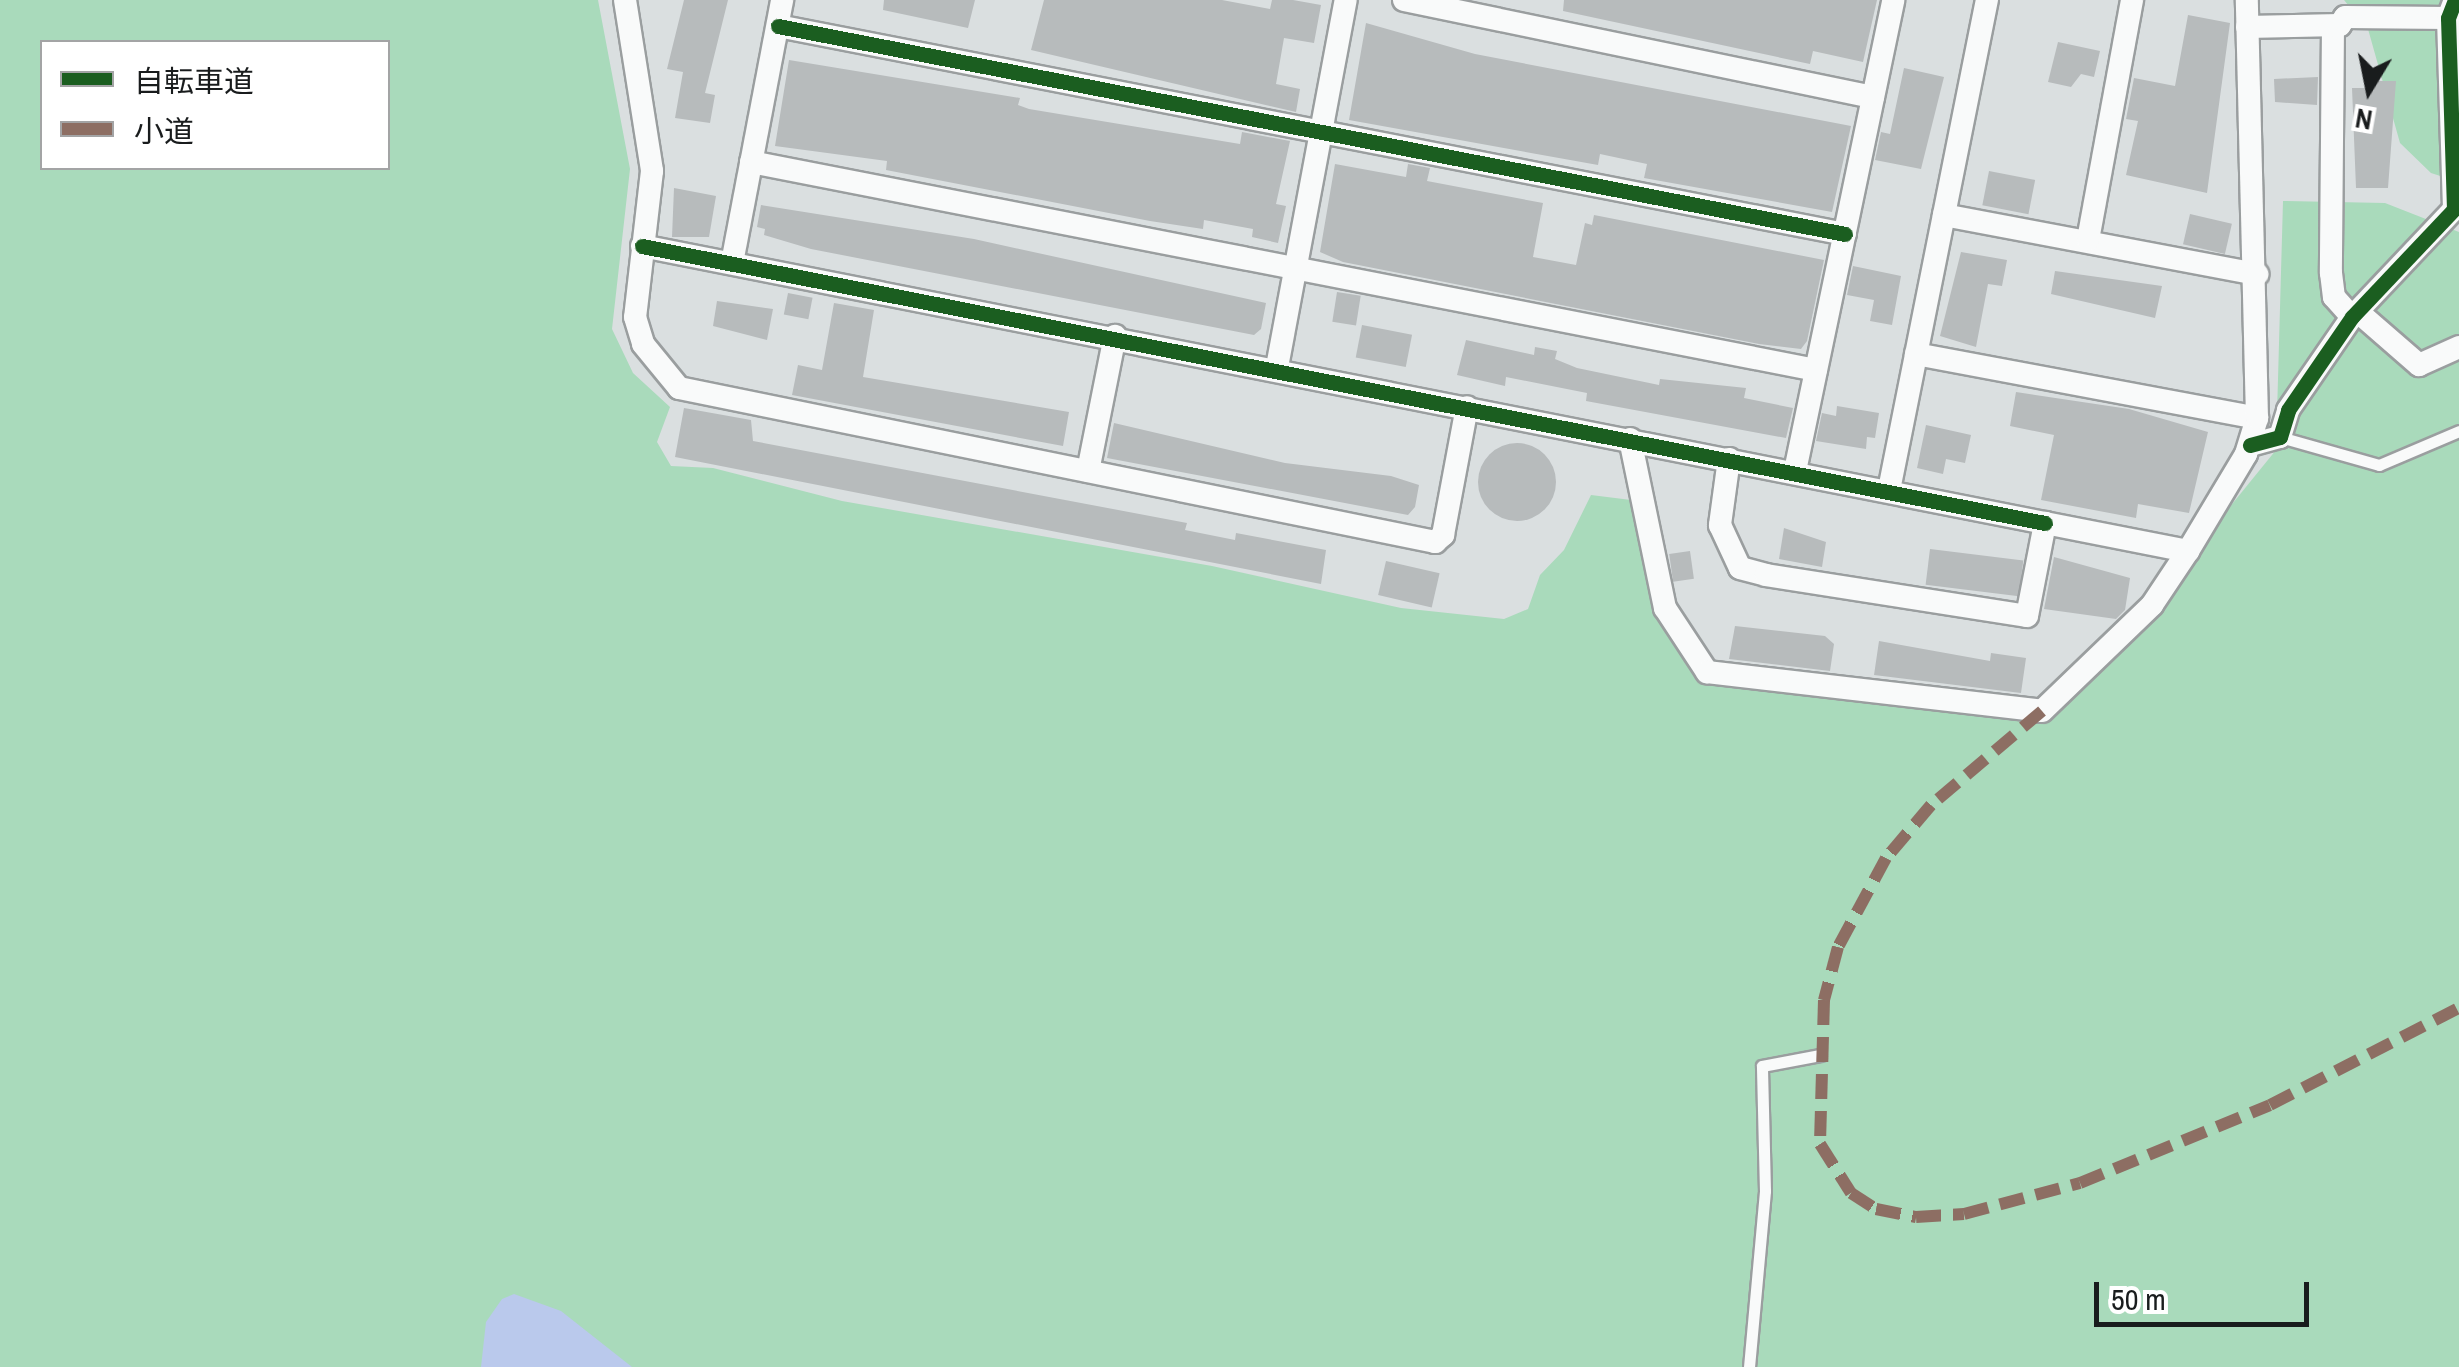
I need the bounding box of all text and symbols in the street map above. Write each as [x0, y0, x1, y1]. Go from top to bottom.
legend [40, 40, 390, 170]
north arrow [2319, 40, 2419, 140]
text: 自転車道 [134, 61, 254, 101]
text: N [2352, 99, 2375, 140]
text: 小道 [134, 111, 194, 151]
scale bar [2099, 1262, 2314, 1324]
text: 50 m [2111, 1279, 2166, 1319]

